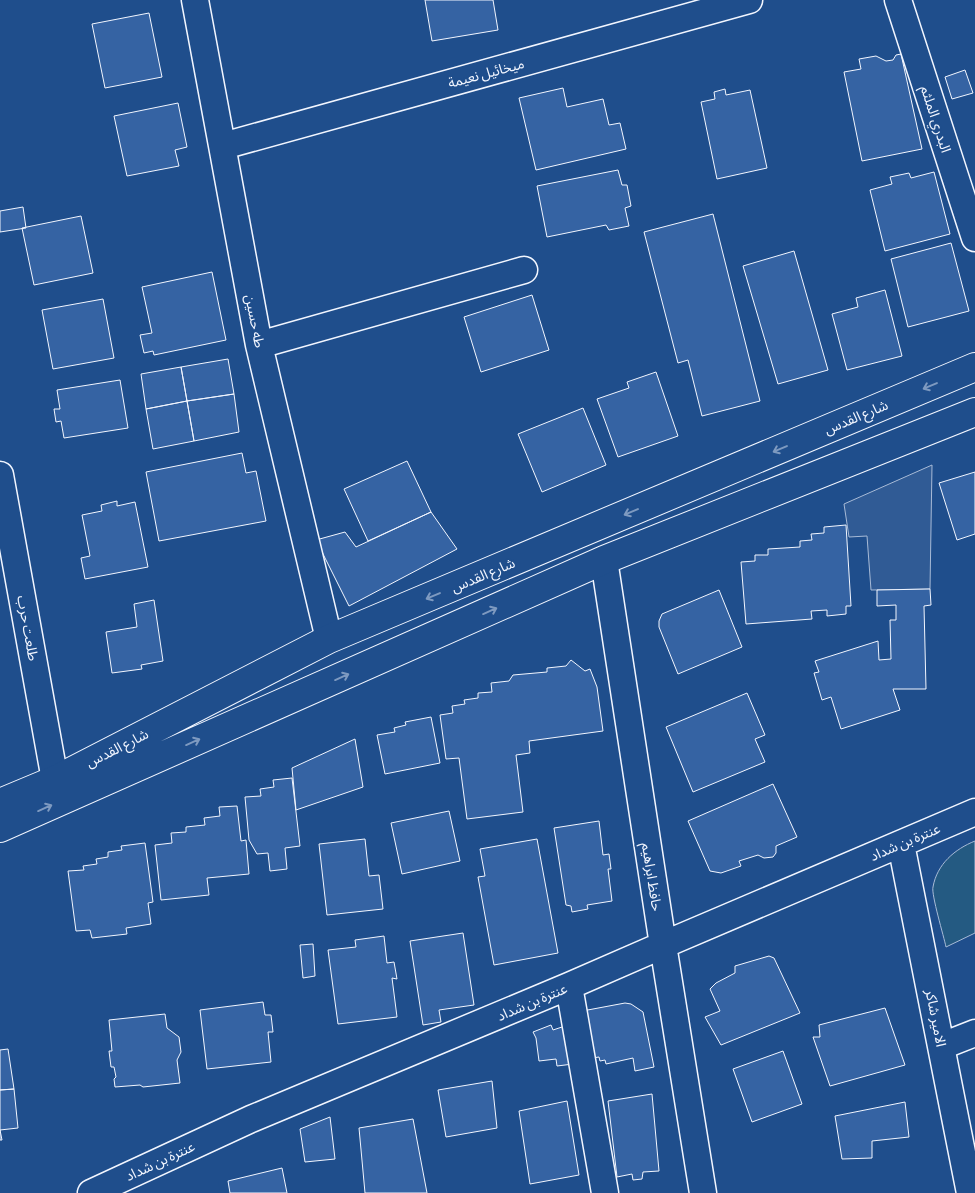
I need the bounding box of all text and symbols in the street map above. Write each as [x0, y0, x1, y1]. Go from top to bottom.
street label: ميخائيل نعيمة [446, 55, 526, 92]
street label: البدري الملثم [915, 83, 954, 156]
street label: طه حسين [241, 293, 268, 349]
one-way arrow [923, 381, 938, 391]
street label: شارع القدس [822, 396, 892, 440]
one-way arrow [773, 445, 788, 454]
one-way arrow [624, 508, 639, 518]
street label: شارع القدس [449, 554, 519, 598]
one-way arrow [426, 591, 441, 601]
street label: طلعت حرب [13, 594, 42, 662]
one-way arrow [482, 605, 497, 615]
one-way arrow [334, 671, 349, 681]
street label: شارع القدس [83, 725, 152, 773]
one-way arrow [185, 737, 200, 747]
one-way arrow [37, 803, 52, 813]
street label: عنترة بن شداد [868, 820, 943, 865]
street label: حافظ ابراهيم [636, 842, 665, 913]
street label: عنترة بن شداد [495, 980, 570, 1025]
street label: الامير شاكر [921, 987, 949, 1048]
street label: عنترة بن شداد [123, 1138, 198, 1185]

